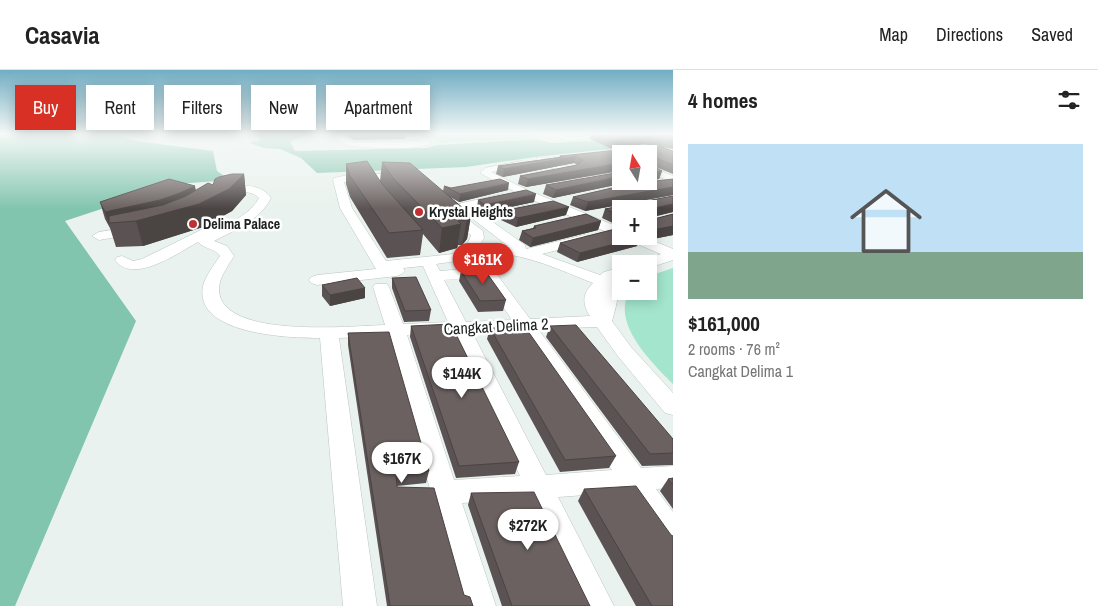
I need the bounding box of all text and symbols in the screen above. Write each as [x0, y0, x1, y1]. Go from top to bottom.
text: Casavia [25, 19, 99, 51]
text: Map [879, 22, 908, 47]
text: Directions [936, 22, 1003, 47]
text: Saved [1031, 22, 1073, 47]
chip: Buy [15, 85, 76, 130]
chip: Rent [86, 85, 154, 130]
chip: Filters [164, 85, 241, 130]
chip: New [251, 85, 316, 130]
chip: Apartment [326, 85, 430, 130]
text: 4 homes [688, 86, 758, 115]
icon: filters [1055, 86, 1083, 114]
north arrow [612, 145, 658, 190]
map controls [612, 145, 657, 300]
icon: home [841, 176, 931, 266]
button: + [612, 200, 657, 245]
place label: Krystal Heights [429, 203, 513, 221]
marker: Krystal Heights [413, 206, 425, 218]
place label: Delima Palace [203, 215, 280, 233]
marker: Delima Palace [187, 218, 199, 230]
pin: $161K [448, 242, 518, 285]
text: $161K [464, 248, 502, 270]
button: − [612, 255, 657, 300]
text: $161,000 [688, 309, 760, 338]
street label: Cangkat Delima 2 [443, 312, 549, 340]
text: 2 rooms · 76 m² [688, 338, 780, 360]
pin: $144K [427, 356, 497, 399]
text: Cangkat Delima 1 [688, 360, 793, 382]
text: $144K [443, 362, 481, 384]
pin: $167K [367, 442, 437, 484]
text: $167K [383, 447, 421, 469]
pin: $272K [493, 508, 563, 551]
text: $272K [509, 514, 547, 536]

